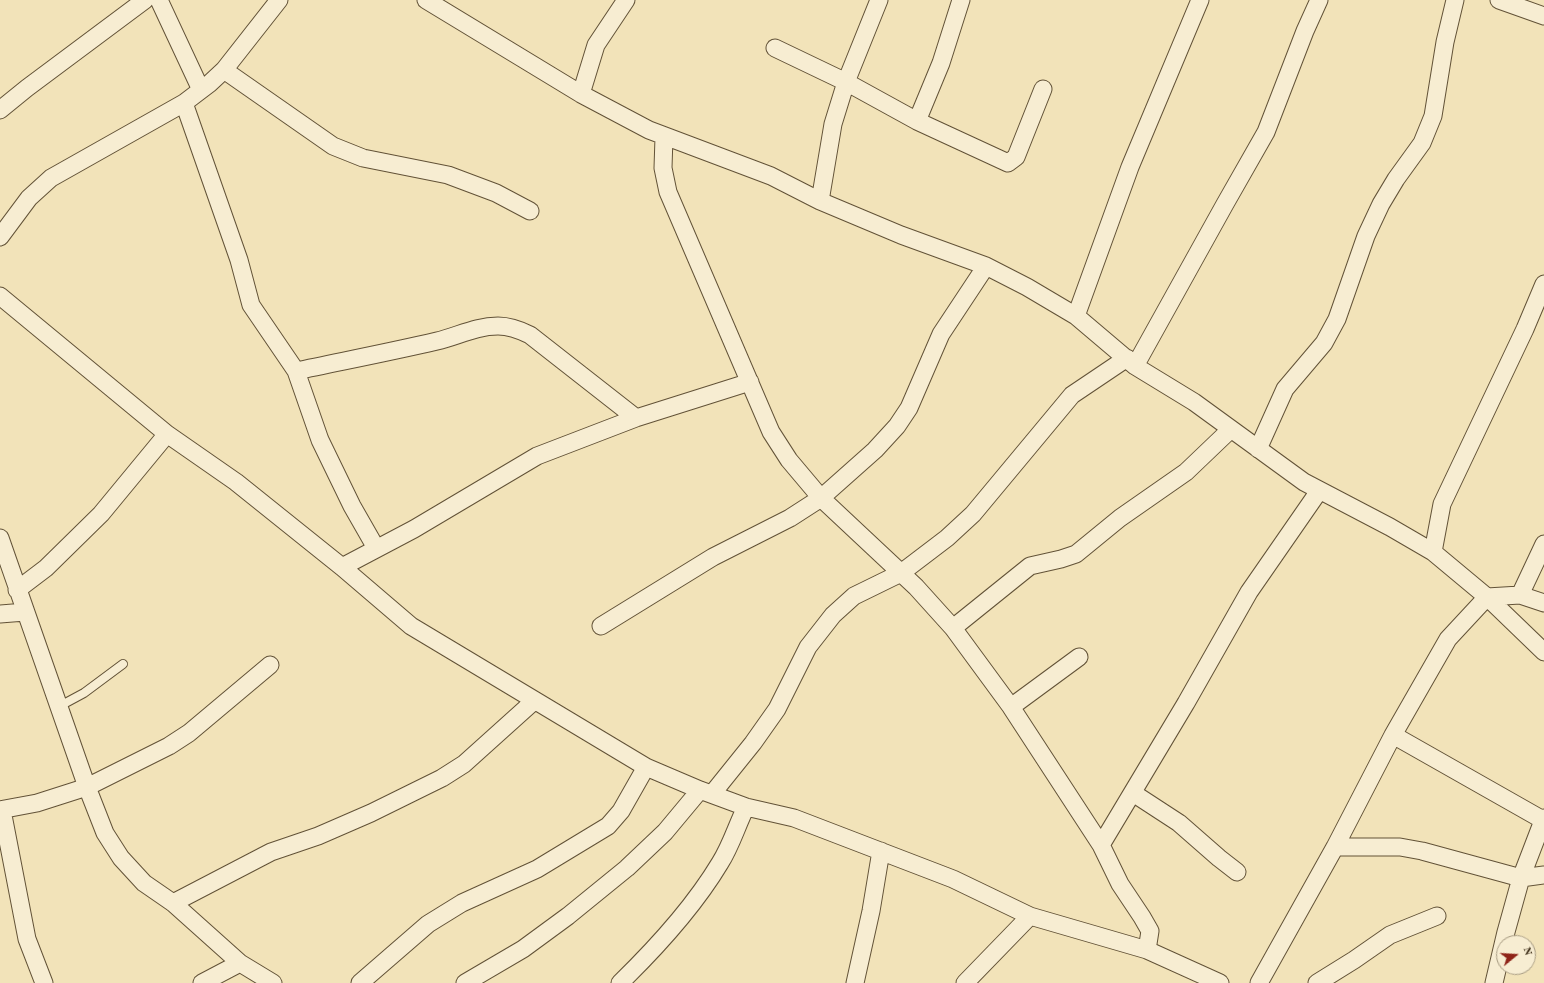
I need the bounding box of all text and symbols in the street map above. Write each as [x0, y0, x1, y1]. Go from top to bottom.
north arrow [1496, 935, 1536, 975]
text: N [1520, 946, 1533, 957]

